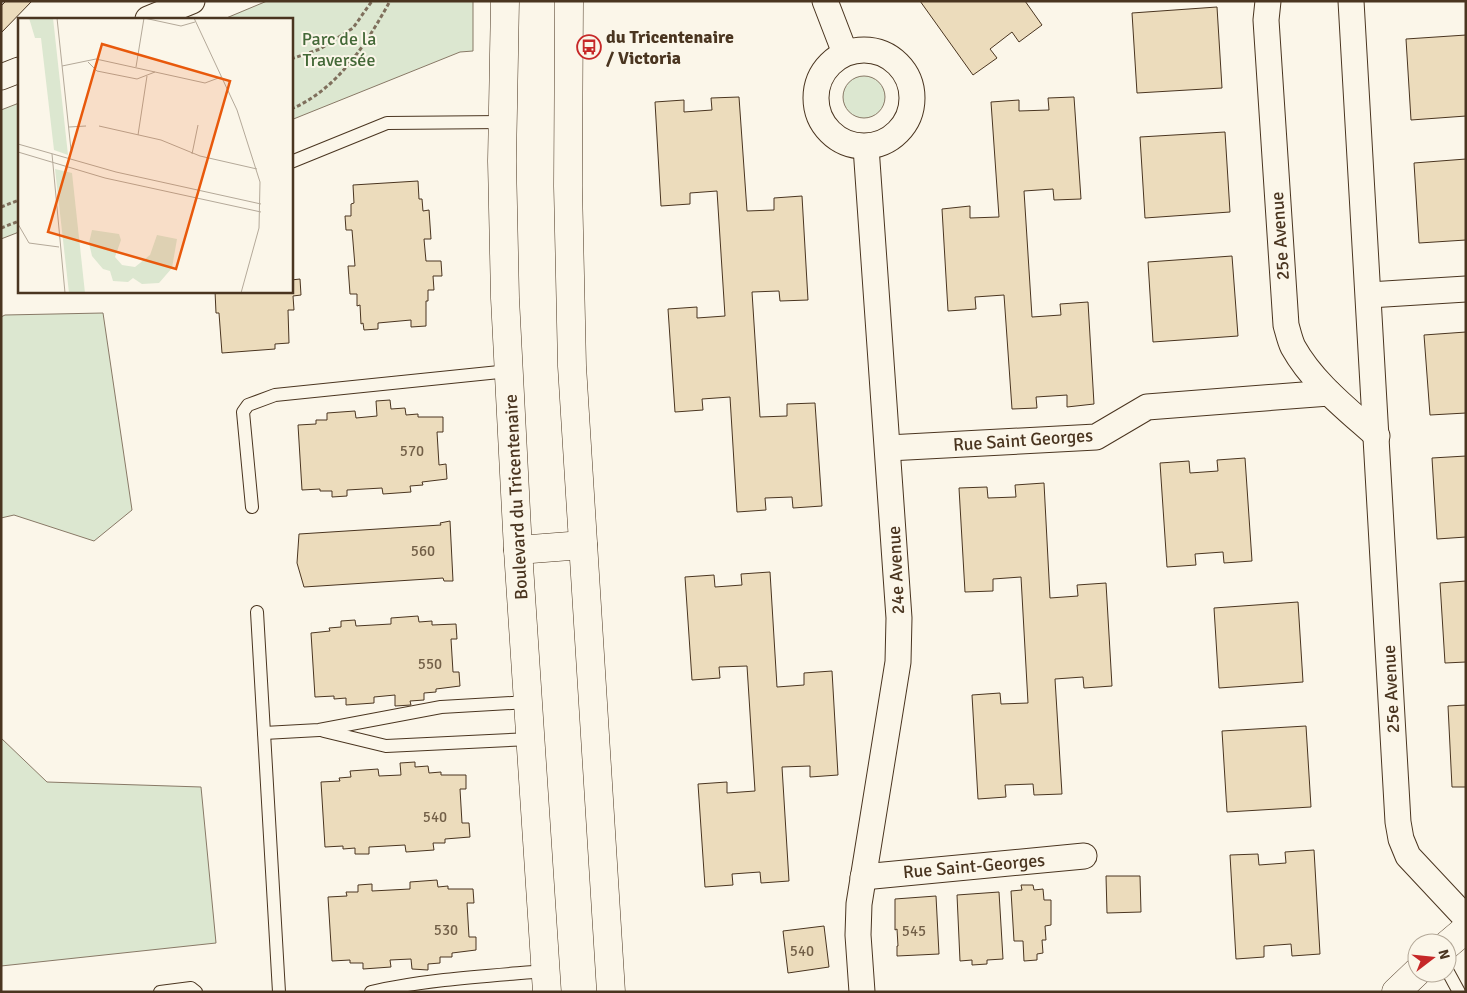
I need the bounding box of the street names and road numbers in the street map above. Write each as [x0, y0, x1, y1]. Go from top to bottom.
street label: 25e Avenue [1266, 191, 1294, 281]
street label: Boulevard du Tricentenaire [500, 394, 532, 600]
street label: Rue Saint Georges [952, 424, 1094, 456]
street label: 24e Avenue [883, 525, 909, 615]
street label: 25e Avenue [1378, 644, 1404, 734]
street label: Rue Saint-Georges [902, 849, 1046, 883]

